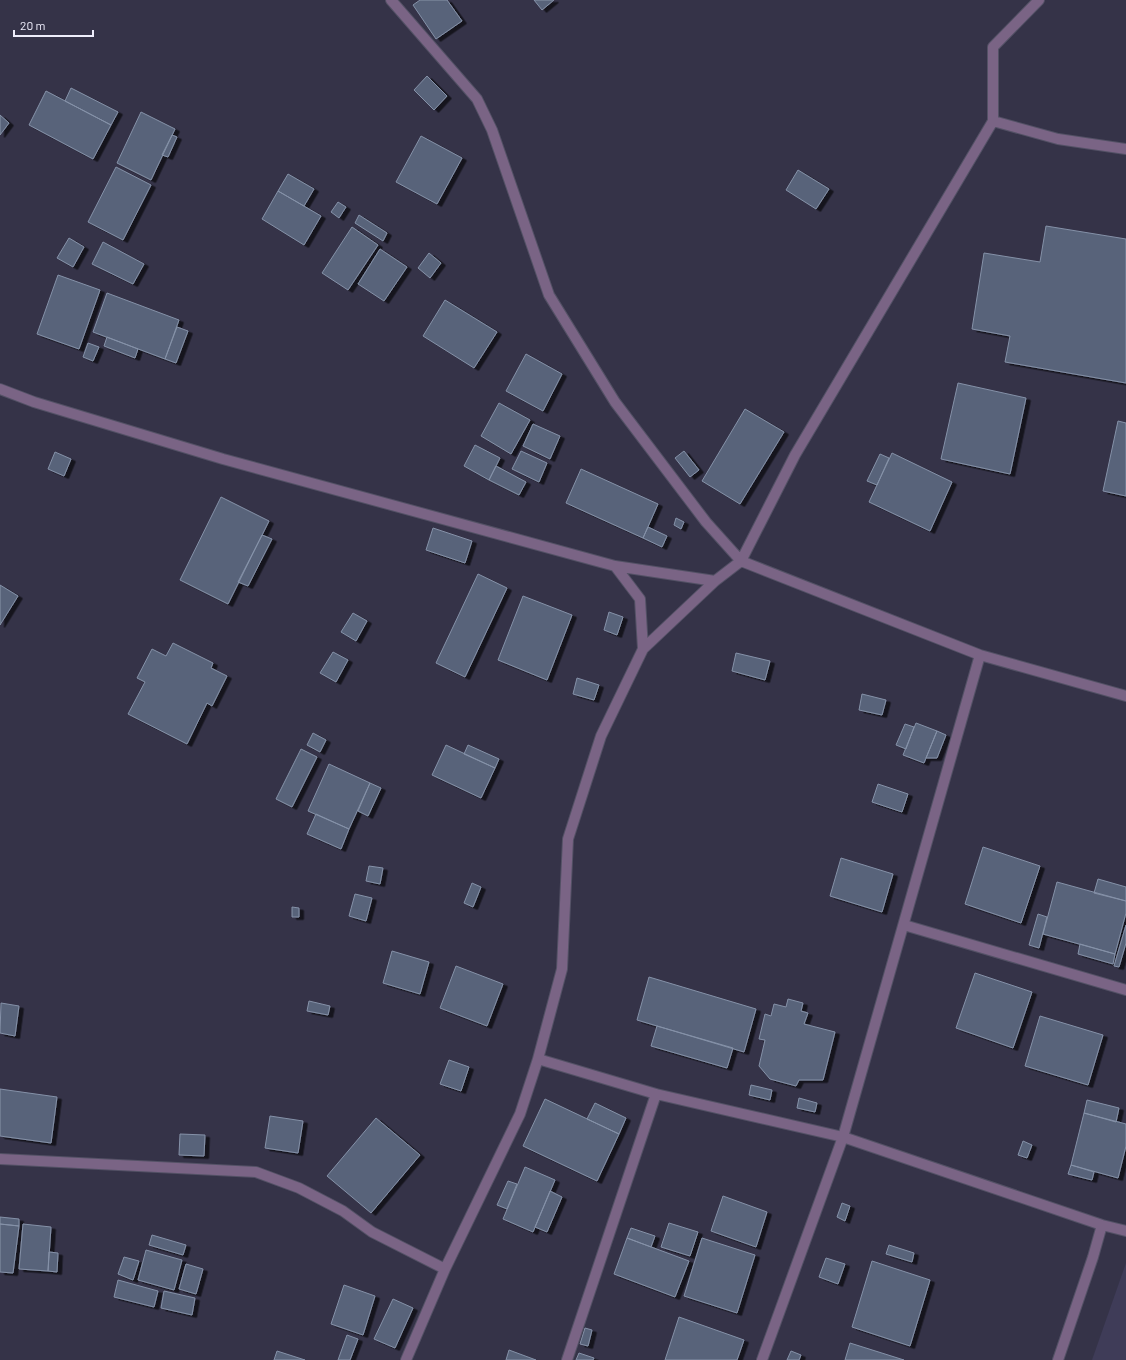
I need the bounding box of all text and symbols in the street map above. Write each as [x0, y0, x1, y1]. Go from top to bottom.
scale bar [14, 12, 93, 38]
text: 20 m [20, 18, 46, 32]

